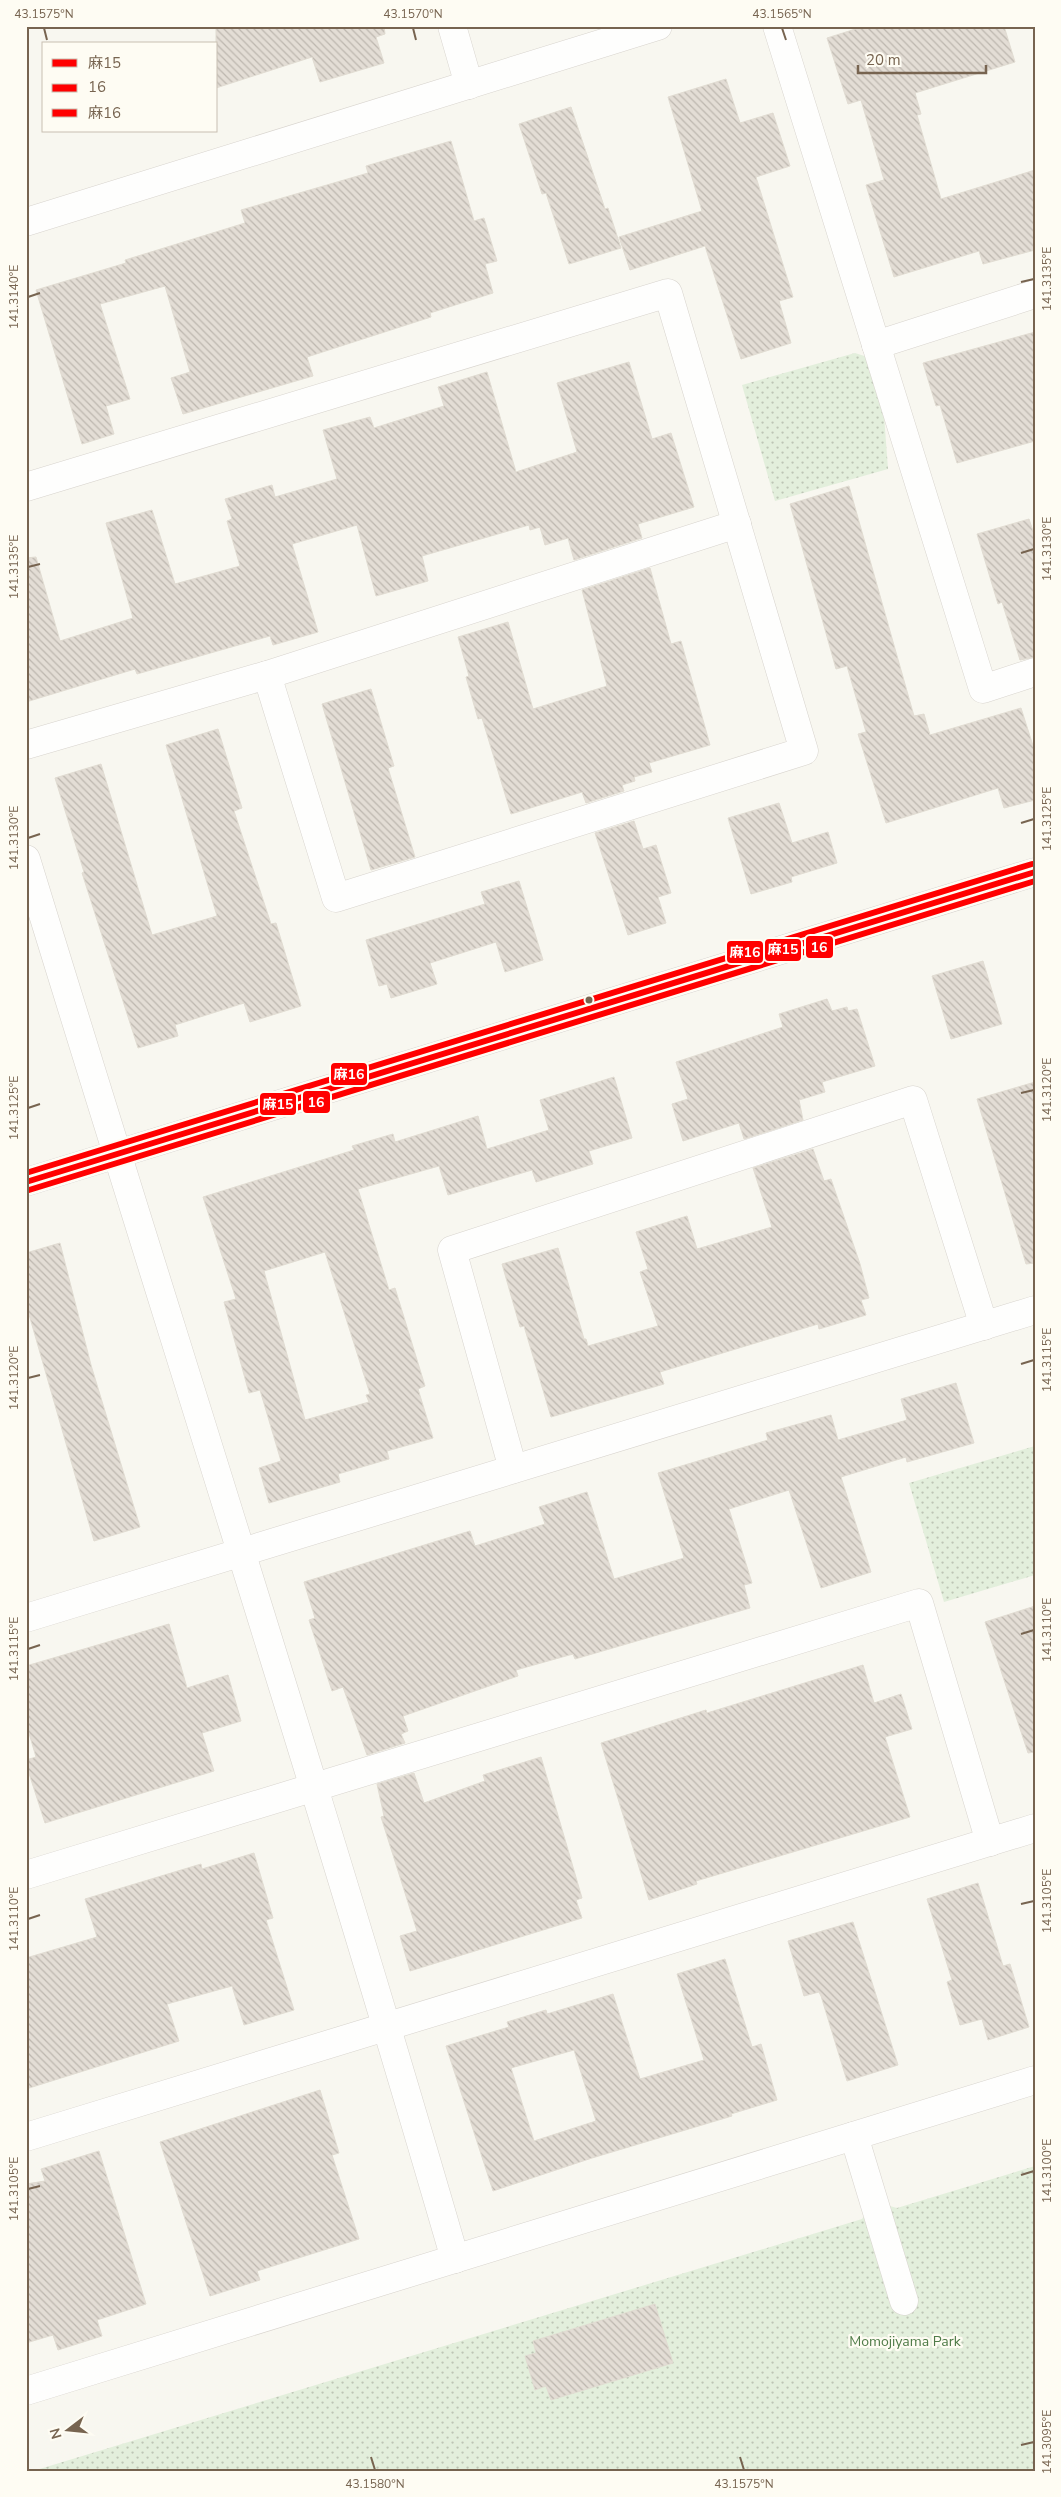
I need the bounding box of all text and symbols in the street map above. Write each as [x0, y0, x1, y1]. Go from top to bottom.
text: 43.1575°N [14, 6, 74, 22]
text: 43.1570°N [383, 6, 443, 22]
text: 43.1565°N [752, 6, 812, 22]
legend [42, 42, 218, 132]
scale bar [858, 42, 986, 74]
text: 20 m [866, 50, 901, 70]
text: 麻15 [88, 53, 121, 73]
text: 16 [88, 77, 106, 97]
text: 麻16 [88, 103, 121, 123]
text: 141.3135°E [1039, 247, 1055, 311]
text: 141.3140°E [6, 265, 22, 329]
text: 141.3130°E [1039, 517, 1055, 581]
text: 141.3135°E [6, 535, 22, 599]
text: 141.3125°E [1039, 787, 1055, 851]
text: 141.3130°E [6, 806, 22, 870]
line badge: 16 [805, 935, 834, 959]
line badge: 麻15 [764, 938, 802, 962]
text: 16 [811, 938, 827, 957]
line badge: 麻16 [726, 940, 764, 964]
text: 麻15 [768, 940, 798, 959]
text: 麻16 [730, 943, 760, 962]
unlabelled marker [584, 995, 594, 1005]
text: 141.3120°E [1039, 1058, 1055, 1122]
line badge: 麻16 [330, 1062, 368, 1086]
text: 麻16 [334, 1065, 364, 1084]
text: 141.3125°E [6, 1076, 22, 1140]
line badge: 16 [302, 1090, 331, 1114]
line badge: 麻15 [259, 1092, 297, 1116]
text: 16 [308, 1093, 324, 1112]
text: 麻15 [263, 1095, 293, 1114]
text: 141.3115°E [1039, 1328, 1055, 1392]
text: 141.3120°E [6, 1346, 22, 1410]
text: 141.3110°E [1039, 1598, 1055, 1662]
text: 141.3115°E [6, 1617, 22, 1681]
text: 141.3105°E [1039, 1869, 1055, 1933]
text: 141.3110°E [6, 1887, 22, 1951]
text: 141.3100°E [1039, 2139, 1055, 2203]
text: 141.3105°E [6, 2157, 22, 2221]
park label: Momojiyama Park [849, 2332, 962, 2351]
north arrow [42, 2404, 92, 2454]
text: 141.3095°E [1039, 2410, 1055, 2474]
text: N [45, 2426, 67, 2441]
text: 43.1580°N [345, 2476, 405, 2492]
text: 43.1575°N [714, 2476, 774, 2492]

